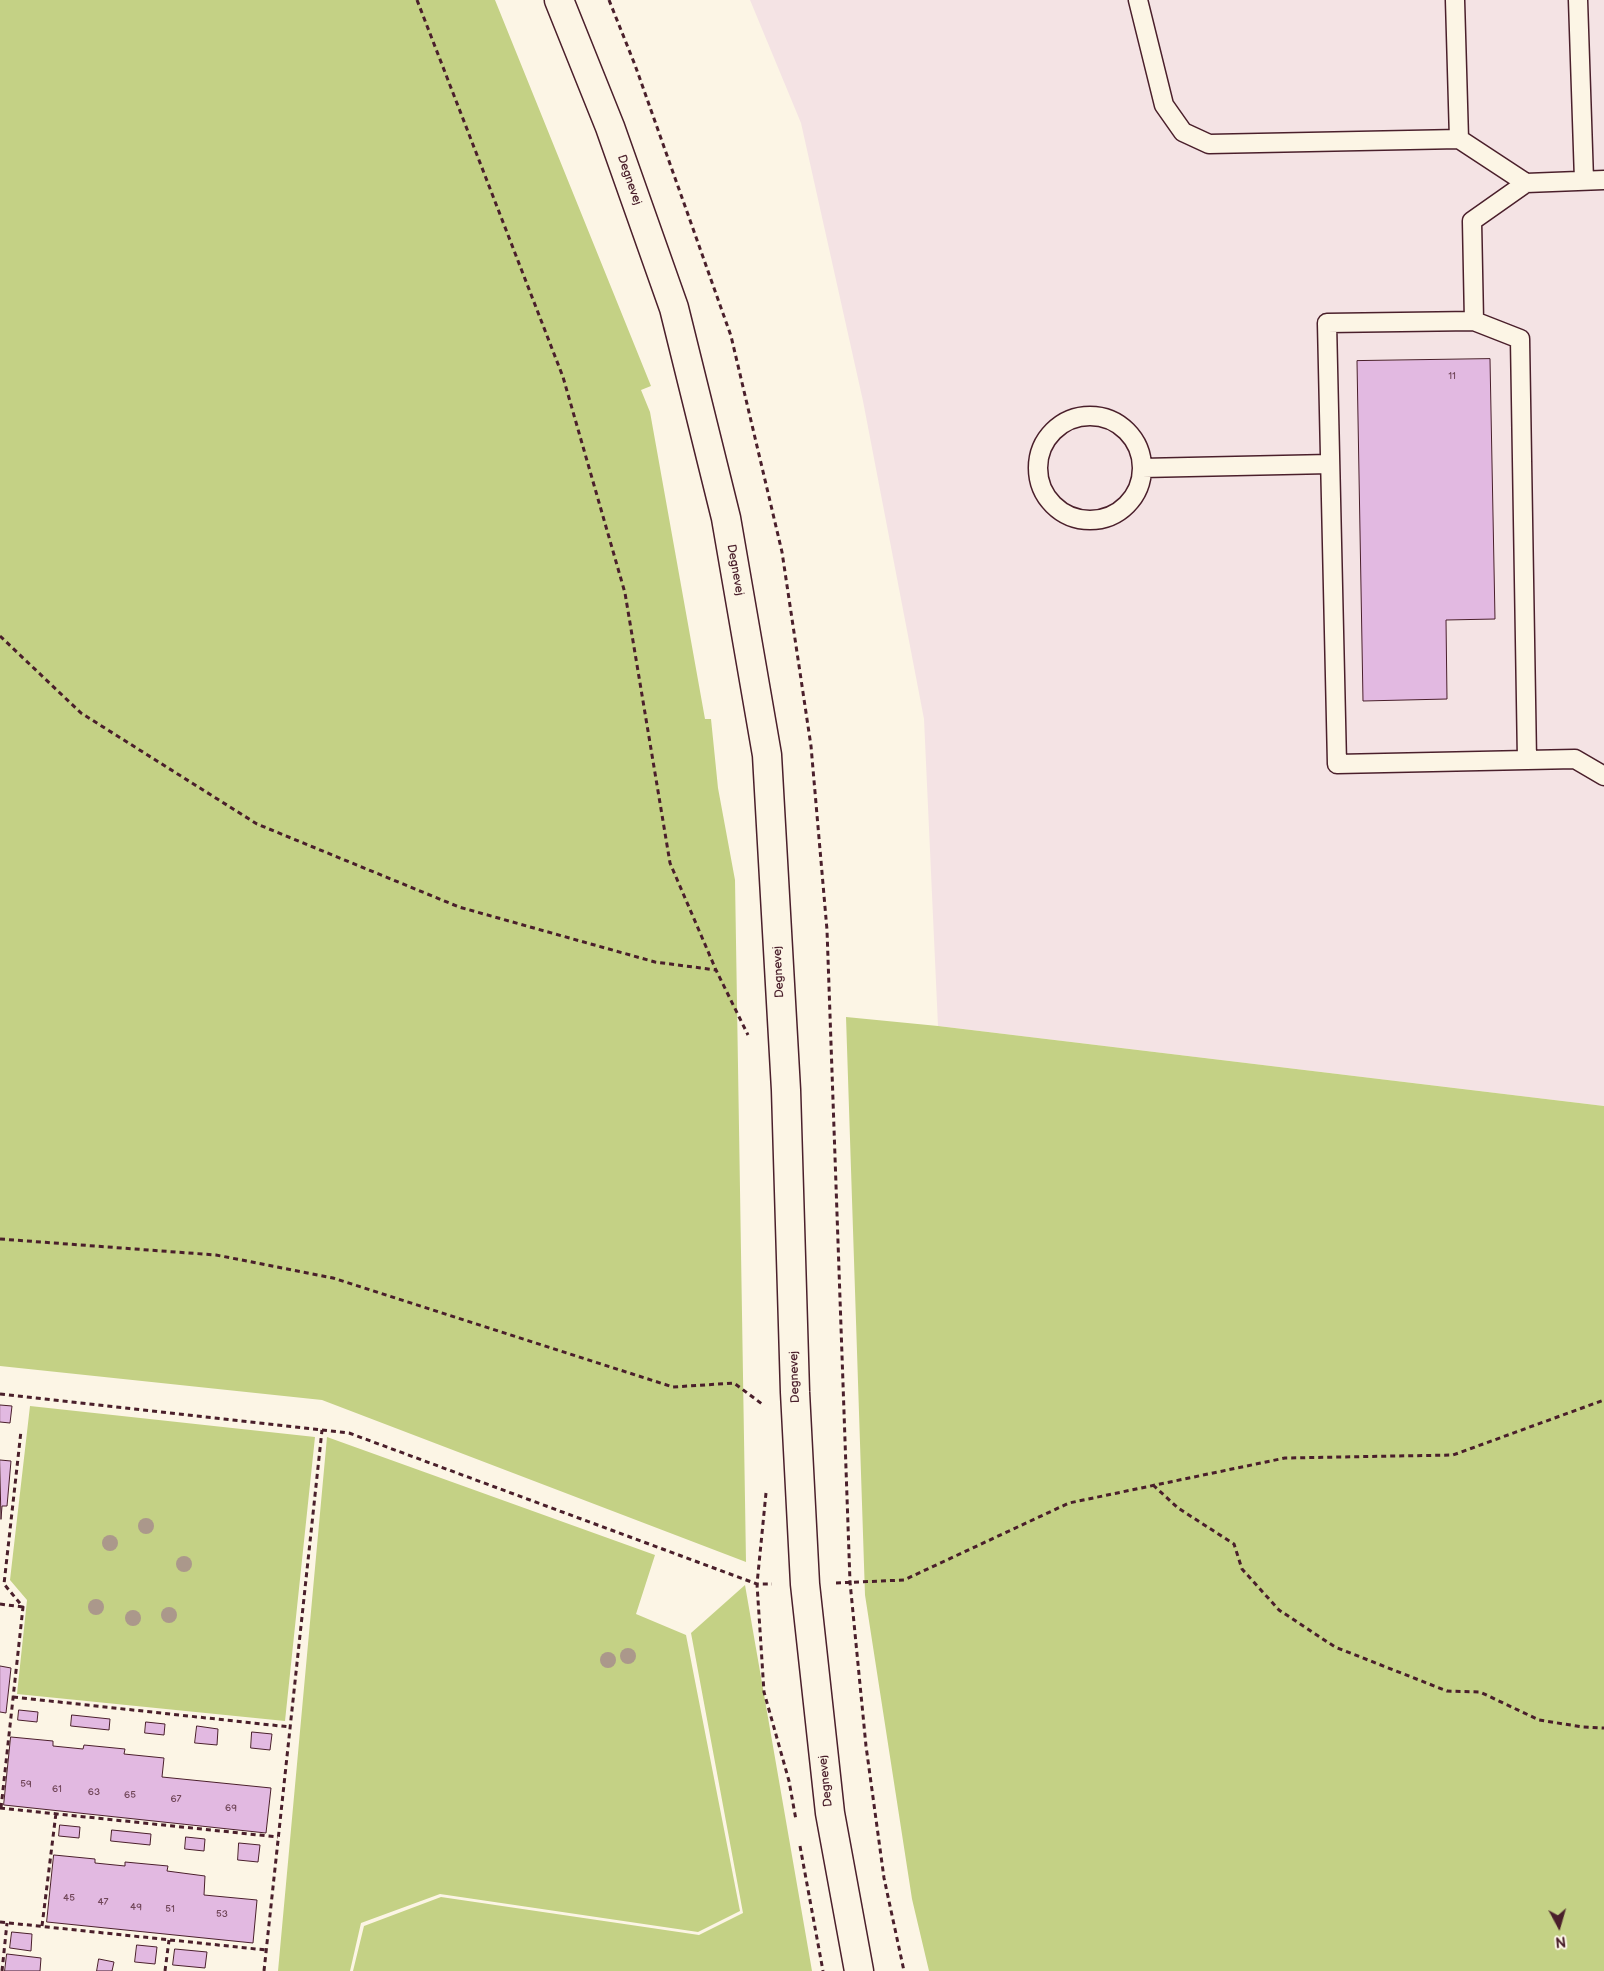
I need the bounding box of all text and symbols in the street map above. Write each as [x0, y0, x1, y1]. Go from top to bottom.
street label: Degnevej [614, 153, 644, 207]
house number: 11 [1448, 370, 1456, 382]
street label: Degnevej [723, 543, 747, 597]
street label: Degnevej [770, 946, 788, 998]
street label: Degnevej [787, 1351, 803, 1403]
street label: Degnevej [816, 1754, 836, 1808]
house number: 59 [20, 1778, 32, 1790]
house number: 61 [52, 1783, 62, 1795]
house number: 63 [88, 1786, 100, 1798]
house number: 65 [124, 1789, 136, 1801]
house number: 67 [170, 1793, 182, 1805]
house number: 69 [225, 1802, 237, 1814]
house number: 45 [63, 1892, 75, 1904]
house number: 47 [97, 1896, 109, 1908]
house number: 49 [130, 1901, 142, 1913]
north arrow [1534, 1901, 1584, 1951]
house number: 51 [165, 1903, 175, 1915]
house number: 53 [216, 1908, 228, 1920]
text: N [1555, 1932, 1567, 1950]

